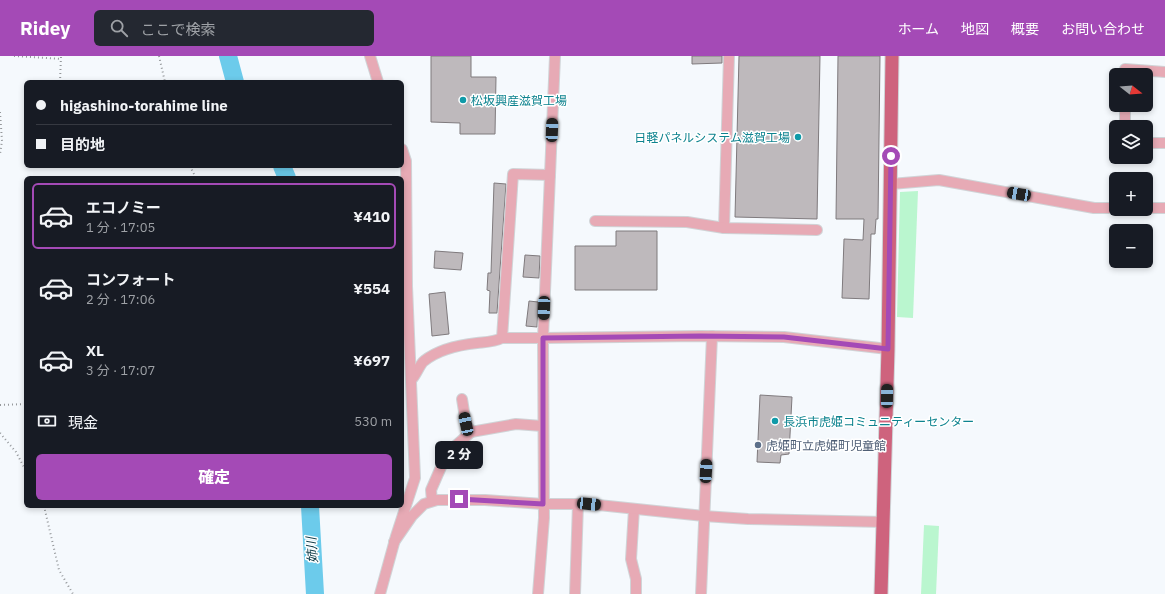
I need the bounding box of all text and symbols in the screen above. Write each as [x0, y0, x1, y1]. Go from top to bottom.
search box [94, 10, 374, 46]
text: Ridey [20, 16, 70, 40]
icon: search [108, 17, 130, 39]
text: ここで検索 [140, 20, 216, 39]
text: ホーム [897, 20, 939, 38]
text: 地図 [961, 20, 989, 38]
text: 概要 [1011, 20, 1039, 38]
text: お問い合わせ [1061, 20, 1145, 38]
north arrow [1109, 68, 1153, 112]
map controls [1109, 68, 1153, 268]
place label: 松坂興産滋賀工場 [471, 93, 567, 108]
marker: 松坂興産滋賀工場 [458, 95, 468, 105]
text: higashino-torahime line [60, 96, 228, 115]
car [546, 118, 558, 142]
button: layers [1109, 120, 1153, 164]
place label: 日軽パネルシステム滋賀工場 [634, 130, 790, 145]
marker: 日軽パネルシステム滋賀工場 [793, 132, 803, 142]
text: 目的地 [60, 135, 105, 154]
route start [882, 147, 900, 165]
button: + [1109, 172, 1153, 216]
car [1006, 186, 1032, 202]
icon: car [38, 198, 74, 234]
text: エコノミー [86, 198, 161, 217]
text: ¥410 [353, 207, 390, 226]
text: 1 分 · 17:05 [86, 219, 155, 236]
button: − [1109, 224, 1153, 268]
icon: car [38, 270, 74, 306]
text: コンフォート [86, 270, 176, 289]
text: ¥554 [353, 279, 390, 298]
text: 2 分 · 17:06 [86, 291, 155, 308]
car [538, 296, 550, 320]
text: XL [86, 341, 104, 360]
icon: car [38, 342, 74, 378]
text: ¥697 [353, 351, 390, 370]
text: 3 分 · 17:07 [86, 362, 155, 379]
car [881, 384, 893, 408]
icon: cash [36, 410, 58, 432]
car [458, 411, 474, 437]
text: 現金 [68, 413, 98, 432]
text: 530 m [354, 413, 392, 430]
place label: 長浜市虎姫コミュニティーセンター [783, 414, 974, 429]
marker: 長浜市虎姫コミュニティーセンター [770, 416, 780, 426]
place label: 虎姫町立虎姫町児童館 [766, 438, 886, 453]
marker: 虎姫町立虎姫町児童館 [753, 440, 763, 450]
callout: 2 分 [435, 441, 483, 469]
text: 2 分 [447, 446, 471, 463]
button: 確定 [36, 454, 392, 500]
car [699, 459, 713, 483]
route end [450, 490, 468, 508]
car [576, 497, 602, 511]
water label: 姉川 [302, 534, 321, 564]

